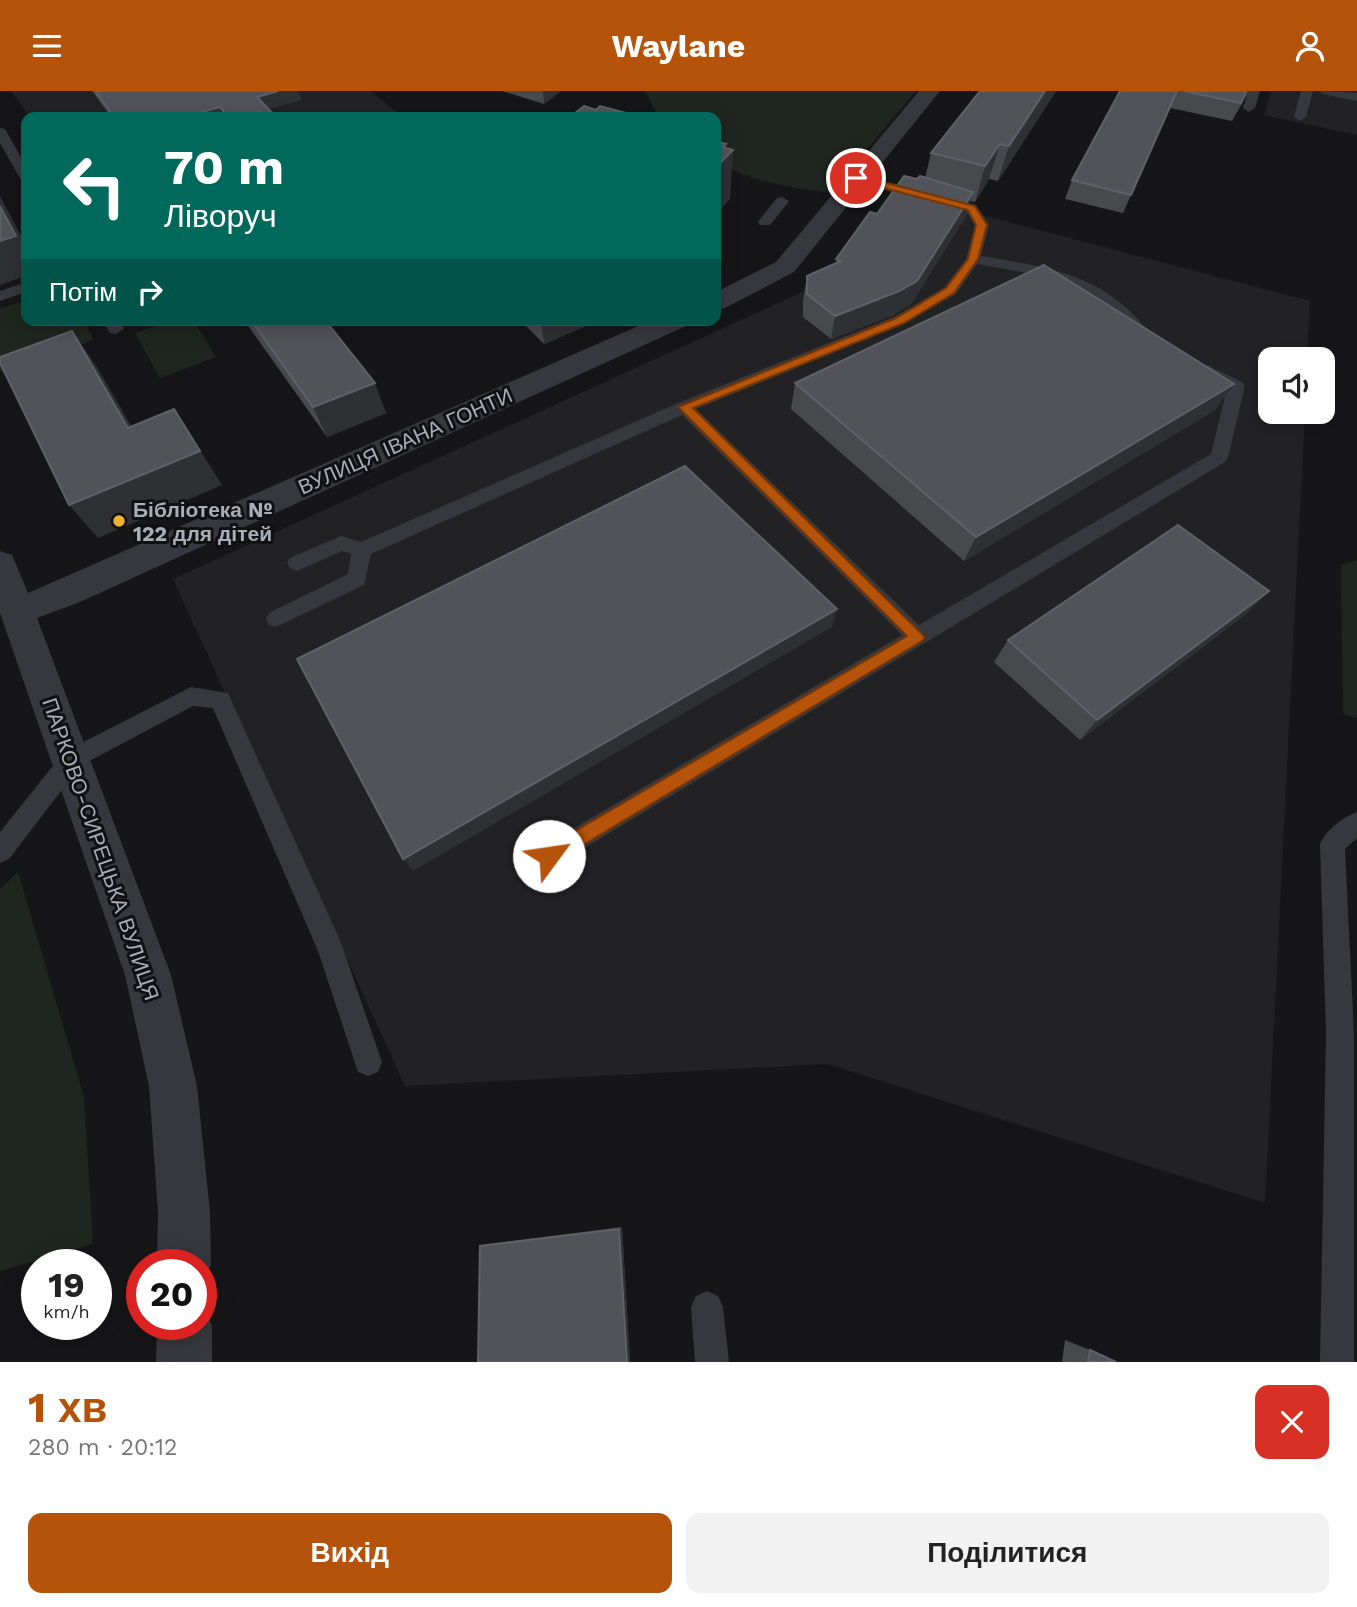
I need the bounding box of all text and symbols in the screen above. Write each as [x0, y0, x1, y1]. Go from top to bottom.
icon: menu [28, 27, 66, 65]
text: Waylane [612, 27, 745, 65]
icon: person [1291, 27, 1329, 65]
text: 70 m [164, 138, 284, 196]
icon: left [49, 140, 140, 231]
pin [826, 148, 886, 208]
icon: arrive [837, 159, 875, 197]
text: Ліворуч [164, 197, 277, 235]
icon: right [131, 273, 169, 311]
text: Потім [49, 277, 117, 307]
map controls [1258, 347, 1335, 424]
button: sound [1258, 347, 1335, 424]
street label: ВУЛИЦЯ ІВАНА ГОНТИ [294, 382, 516, 500]
place label: Бібліотека № 122 для дітей [133, 497, 272, 546]
marker: Бібліотека № 122 для дітей [111, 513, 127, 529]
street label: ПАРКОВО-СИРЕЦЬКА ВУЛИЦЯ [37, 694, 165, 1004]
position arrow [512, 819, 586, 893]
speed limit sign: 20 [126, 1249, 217, 1340]
text: 19 [48, 1264, 85, 1306]
text: km/h [43, 1301, 90, 1322]
text: 1 хв [28, 1383, 107, 1432]
button: close [1255, 1385, 1329, 1459]
text: 280 m · 20:12 [28, 1434, 177, 1461]
button: Вихід [28, 1513, 672, 1593]
button: Поділитися [686, 1513, 1329, 1593]

